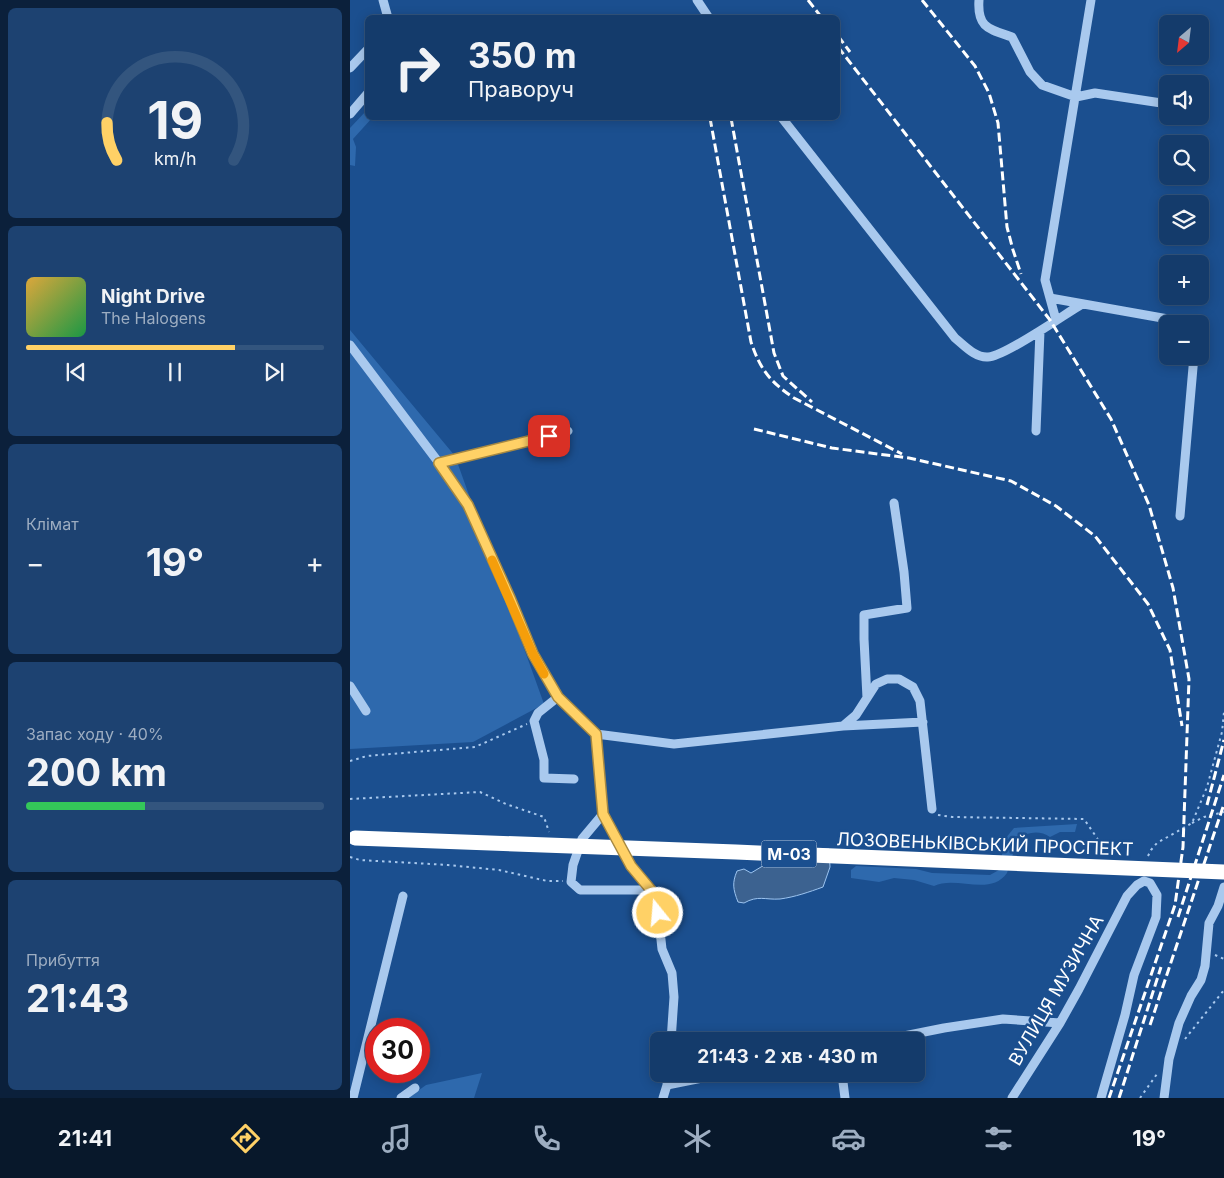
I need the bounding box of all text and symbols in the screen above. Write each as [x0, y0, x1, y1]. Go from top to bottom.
north arrow [1159, 15, 1209, 65]
map controls [1159, 15, 1209, 365]
text: 350 m [468, 34, 577, 76]
icon: right [385, 35, 450, 100]
button: sound [1159, 75, 1209, 125]
text: Праворуч [468, 76, 574, 102]
text: 19 [147, 89, 203, 152]
button: search [1159, 135, 1209, 185]
text: km/h [154, 148, 196, 169]
button: layers [1159, 195, 1209, 245]
button: + [1159, 255, 1209, 305]
text: Night Drive [101, 285, 205, 308]
text: The Halogens [101, 308, 206, 328]
button: − [1159, 315, 1209, 365]
icon: previous [62, 358, 90, 386]
icon: pause [161, 358, 189, 386]
icon: next [260, 358, 288, 386]
pin [528, 415, 570, 457]
icon: arrive [535, 422, 563, 450]
text: Клімат [26, 514, 79, 534]
text: 19° [146, 539, 204, 585]
text: − [26, 546, 45, 580]
text: + [305, 546, 324, 580]
text: Запас ходу · 40% [26, 724, 164, 744]
text: 200 km [26, 749, 167, 795]
street label: ЛОЗОВЕНЬКІВСЬКИЙ ПРОСПЕКТ [836, 827, 1134, 860]
road number: М-03 [762, 841, 816, 868]
position arrow [631, 886, 683, 938]
street label: ВУЛИЦЯ МУЗИЧНА [1004, 911, 1108, 1069]
text: Прибуття [26, 950, 100, 970]
text: 21:43 [26, 975, 129, 1021]
speed limit sign: 30 [365, 1018, 430, 1083]
text: 21:43 · 2 хв · 430 m [697, 1045, 878, 1068]
icon: directions [228, 1121, 263, 1156]
icon: music [379, 1121, 414, 1156]
icon: phone [529, 1121, 564, 1156]
icon: climate [680, 1121, 715, 1156]
icon: car [831, 1121, 866, 1156]
icon: filters [981, 1121, 1016, 1156]
text: 21:41 [58, 1125, 112, 1151]
text: 19° [1132, 1125, 1166, 1151]

